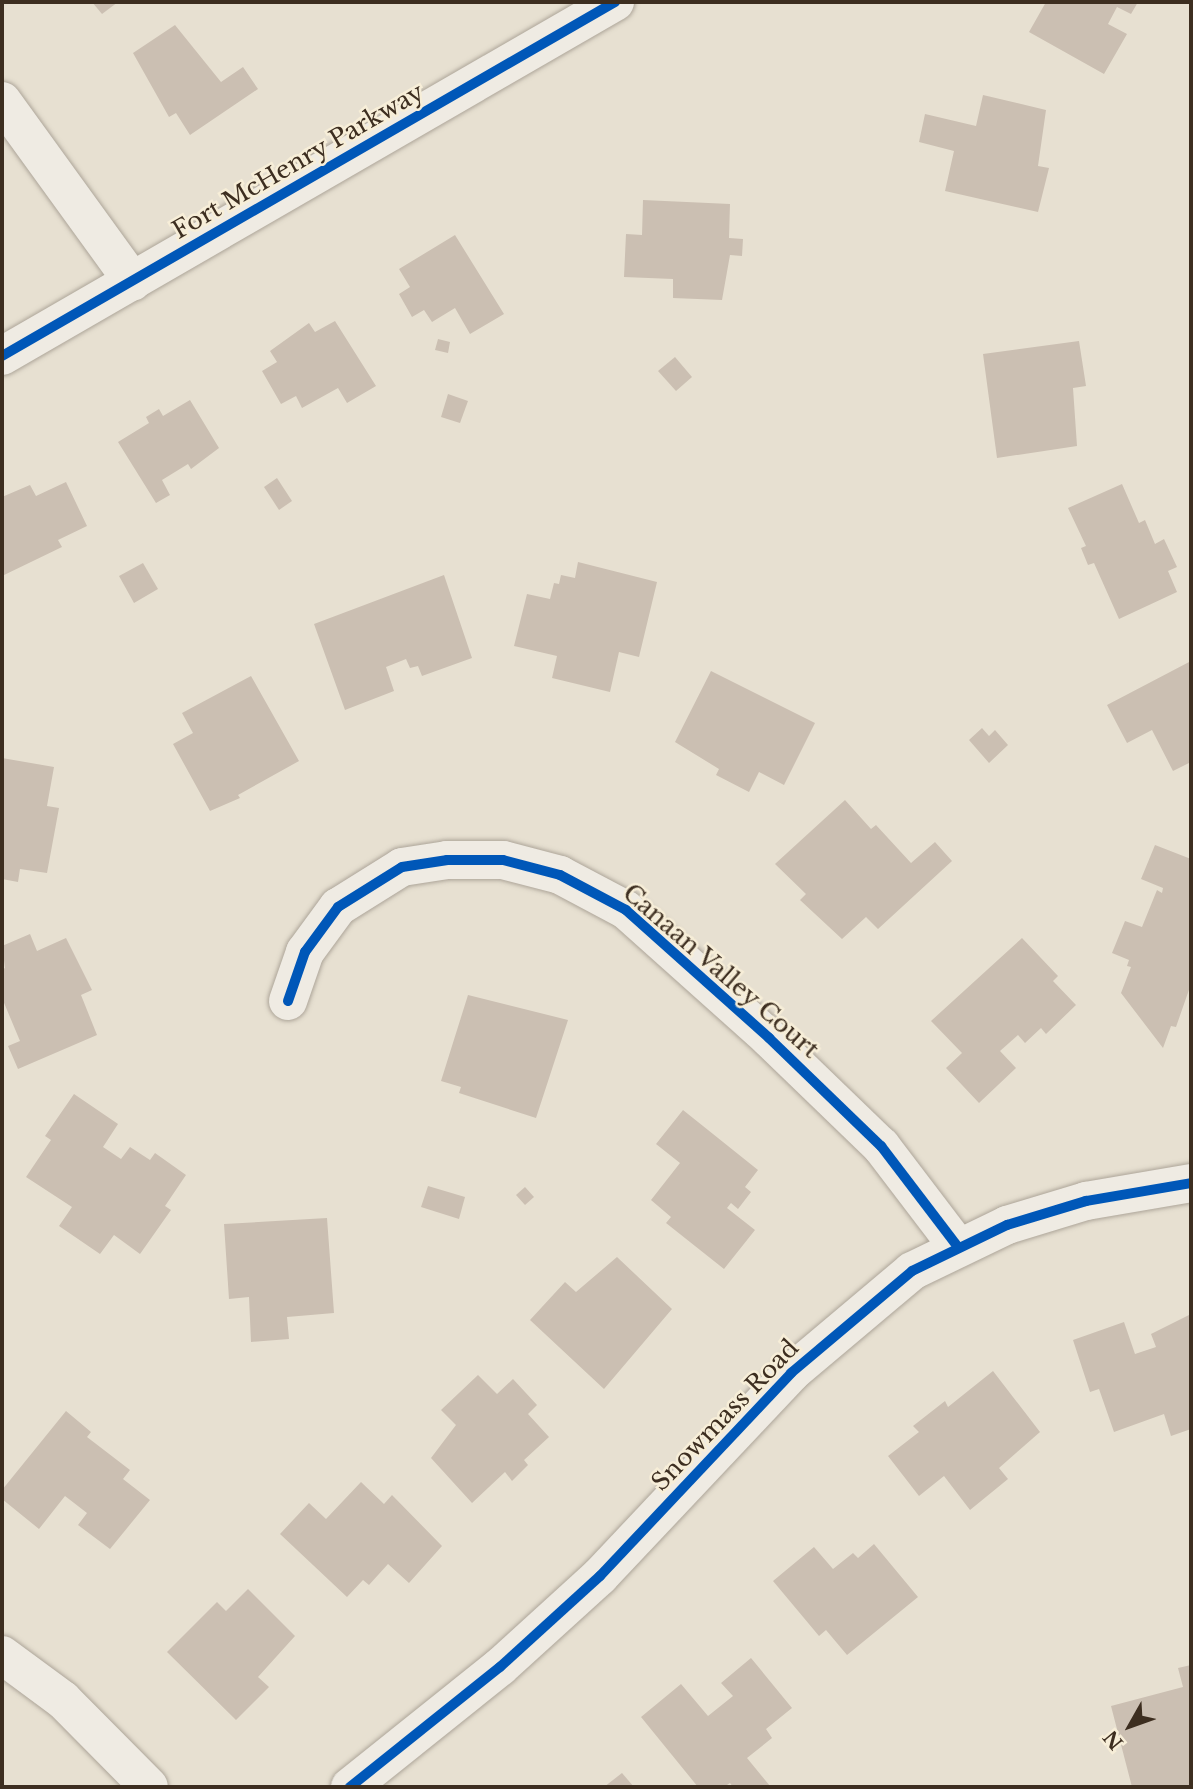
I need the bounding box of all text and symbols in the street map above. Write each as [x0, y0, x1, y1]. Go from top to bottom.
street label: Fort McHenry Parkway [167, 77, 429, 245]
street label: Canaan Valley Court [617, 878, 825, 1064]
street label: Snowmass Road [645, 1333, 805, 1497]
north arrow [1095, 1691, 1165, 1761]
text: N [1099, 1726, 1128, 1754]

